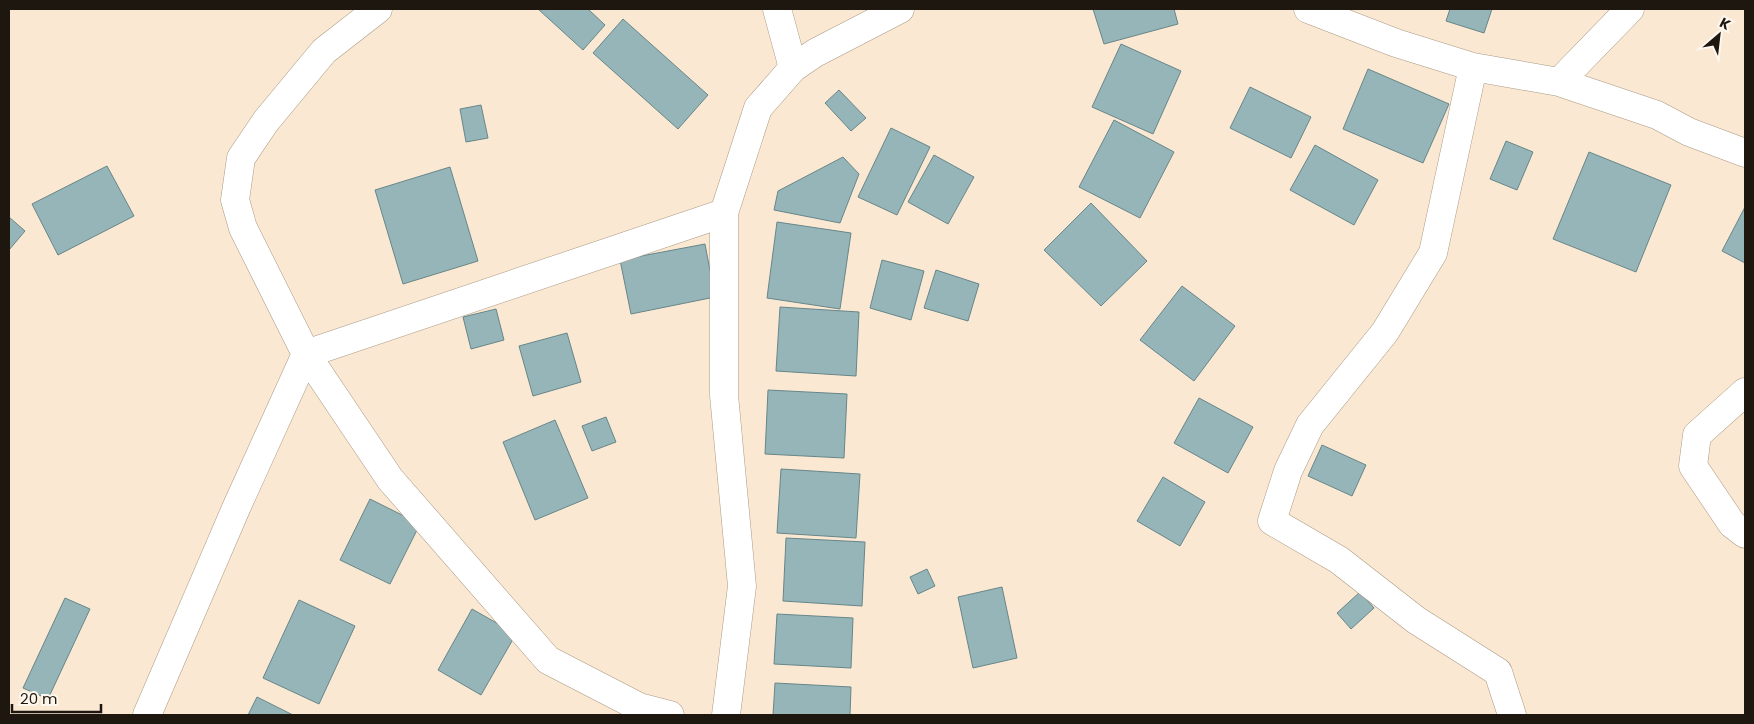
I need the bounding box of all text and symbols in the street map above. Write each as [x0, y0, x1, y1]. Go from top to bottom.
north arrow [1694, 10, 1744, 60]
text: K [1716, 12, 1734, 35]
scale bar [12, 682, 101, 714]
text: 20 m [20, 688, 58, 709]

